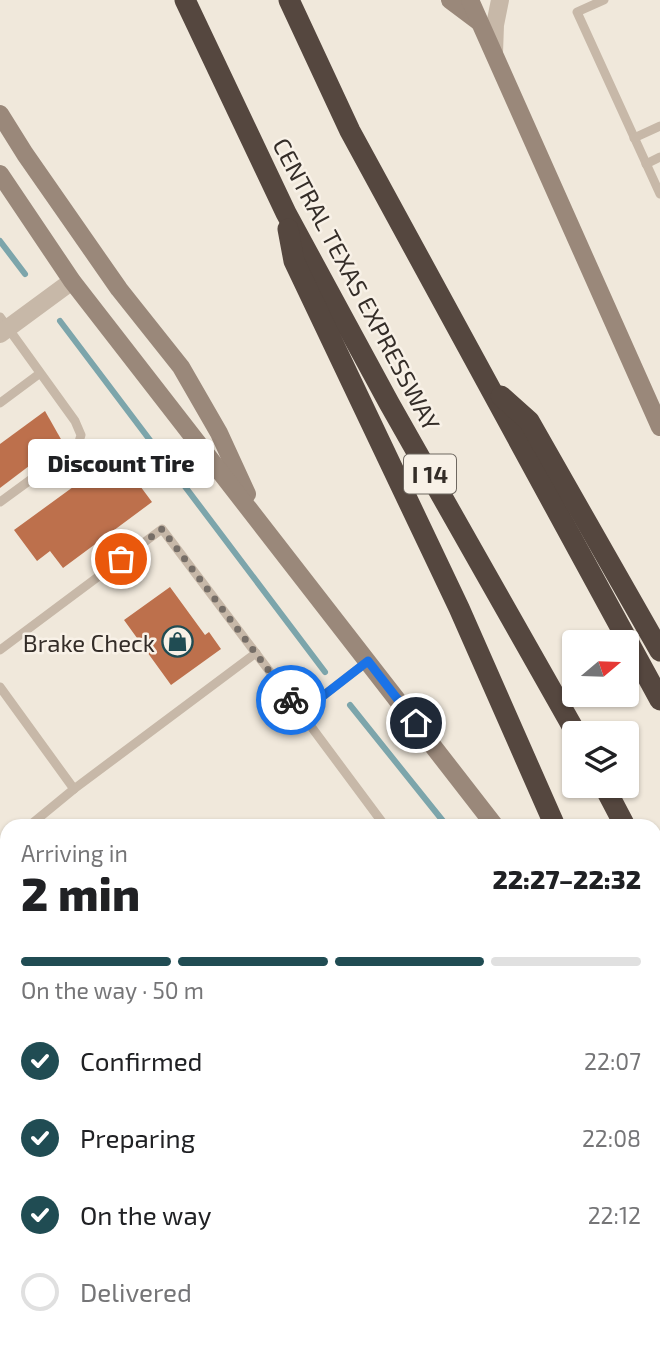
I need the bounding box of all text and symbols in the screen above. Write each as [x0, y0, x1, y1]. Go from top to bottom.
street label: CENTRAL TEXAS EXPRESSWAY [267, 133, 447, 436]
callout: Discount Tire [28, 440, 214, 489]
text: Discount Tire [48, 449, 195, 477]
road number: I 14 [404, 454, 456, 494]
pin [91, 529, 151, 589]
icon: bag [102, 540, 140, 578]
shop icon: Brake Check [161, 625, 195, 659]
place label: Brake Check [23, 628, 155, 657]
north arrow [562, 630, 639, 707]
map controls [562, 630, 639, 798]
courier [256, 665, 326, 735]
icon: bike [272, 681, 310, 719]
pin [386, 693, 446, 753]
icon: home [397, 704, 435, 742]
button: layers [562, 721, 639, 798]
text: Arriving in [21, 839, 128, 867]
text: 22:27–22:32 [492, 863, 641, 894]
text: 2 min [21, 865, 140, 920]
text: On the way · 50 m [21, 976, 204, 1004]
icon: check [21, 1042, 59, 1080]
text: Confirmed [80, 1045, 203, 1076]
text: 22:07 [584, 1047, 641, 1075]
icon: check [21, 1119, 59, 1157]
text: Preparing [80, 1122, 195, 1153]
text: 22:08 [582, 1124, 641, 1152]
icon: check [21, 1196, 59, 1234]
text: On the way [80, 1199, 211, 1230]
text: 22:12 [588, 1201, 641, 1229]
text: Delivered [80, 1276, 192, 1307]

